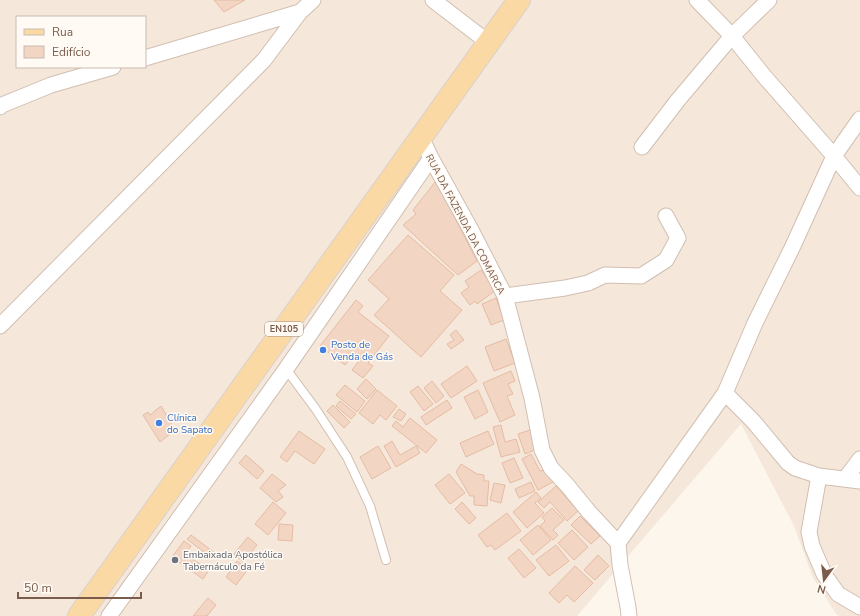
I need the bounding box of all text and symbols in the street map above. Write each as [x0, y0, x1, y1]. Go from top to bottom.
legend [16, 16, 146, 68]
text: Rua [52, 24, 73, 40]
text: Edifício [52, 44, 91, 60]
street label: RUA DA FAZENDA DA COMARCA [422, 152, 508, 298]
road number: EN105 [265, 322, 303, 336]
place label: Posto de Venda de Gás [330, 338, 393, 364]
marker: Posto de Venda de Gás [318, 345, 328, 355]
place label: Clínica do Sapato [167, 411, 213, 437]
marker: Clínica do Sapato [154, 418, 164, 428]
place label: Embaixada Apostólica Tabernáculo da Fé [183, 548, 283, 574]
marker: Embaixada Apostólica Tabernáculo da Fé [170, 555, 180, 565]
north arrow [804, 560, 844, 600]
scale bar [18, 574, 141, 600]
text: 50 m [24, 580, 52, 596]
text: N [816, 581, 827, 597]

